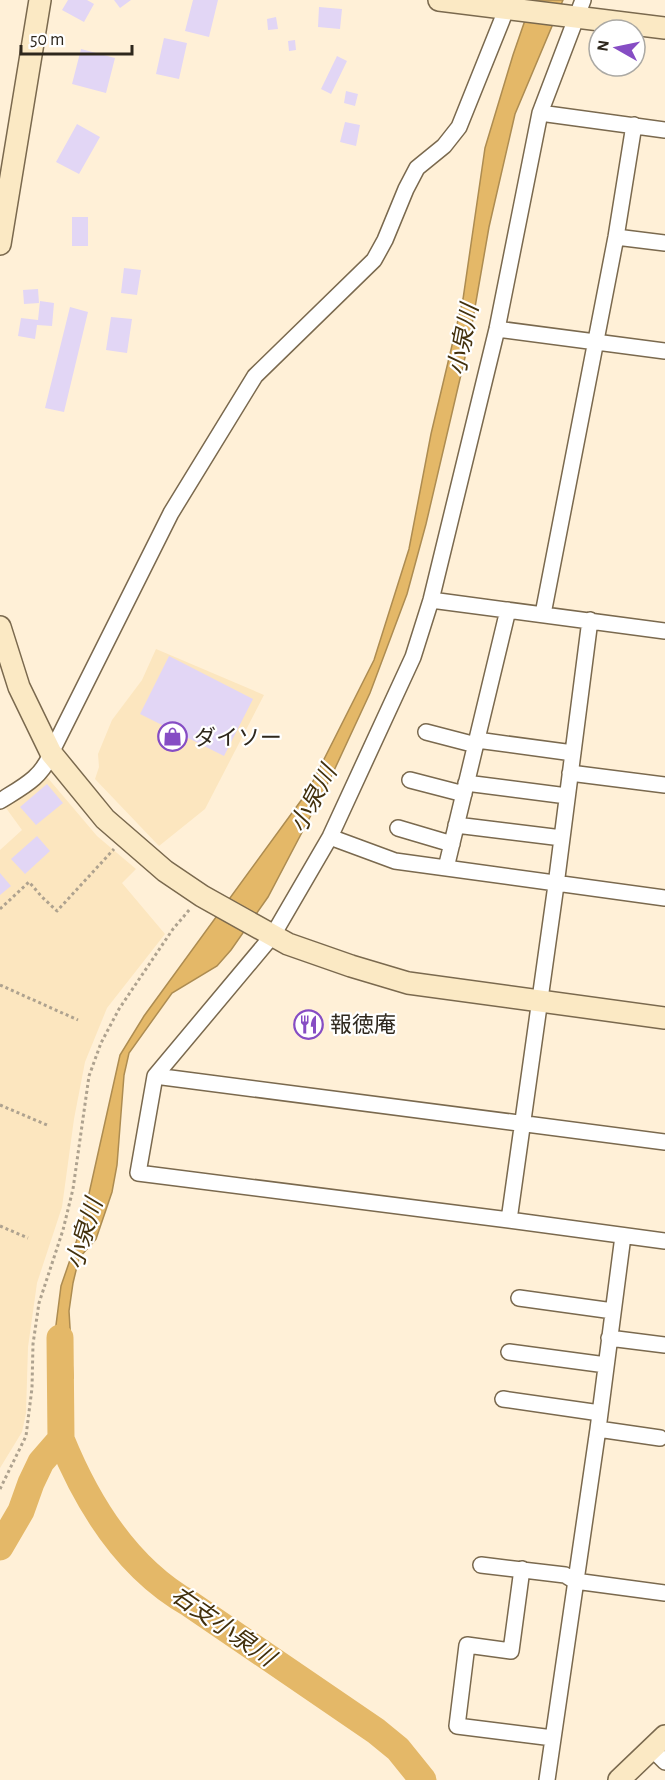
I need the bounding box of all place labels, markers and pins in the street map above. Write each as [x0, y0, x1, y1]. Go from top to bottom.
shop icon: ダイソー [157, 721, 189, 753]
place label: ダイソー [194, 726, 282, 749]
restaurant icon: 報徳庵 [293, 1008, 325, 1040]
place label: 報徳庵 [330, 1013, 396, 1036]

